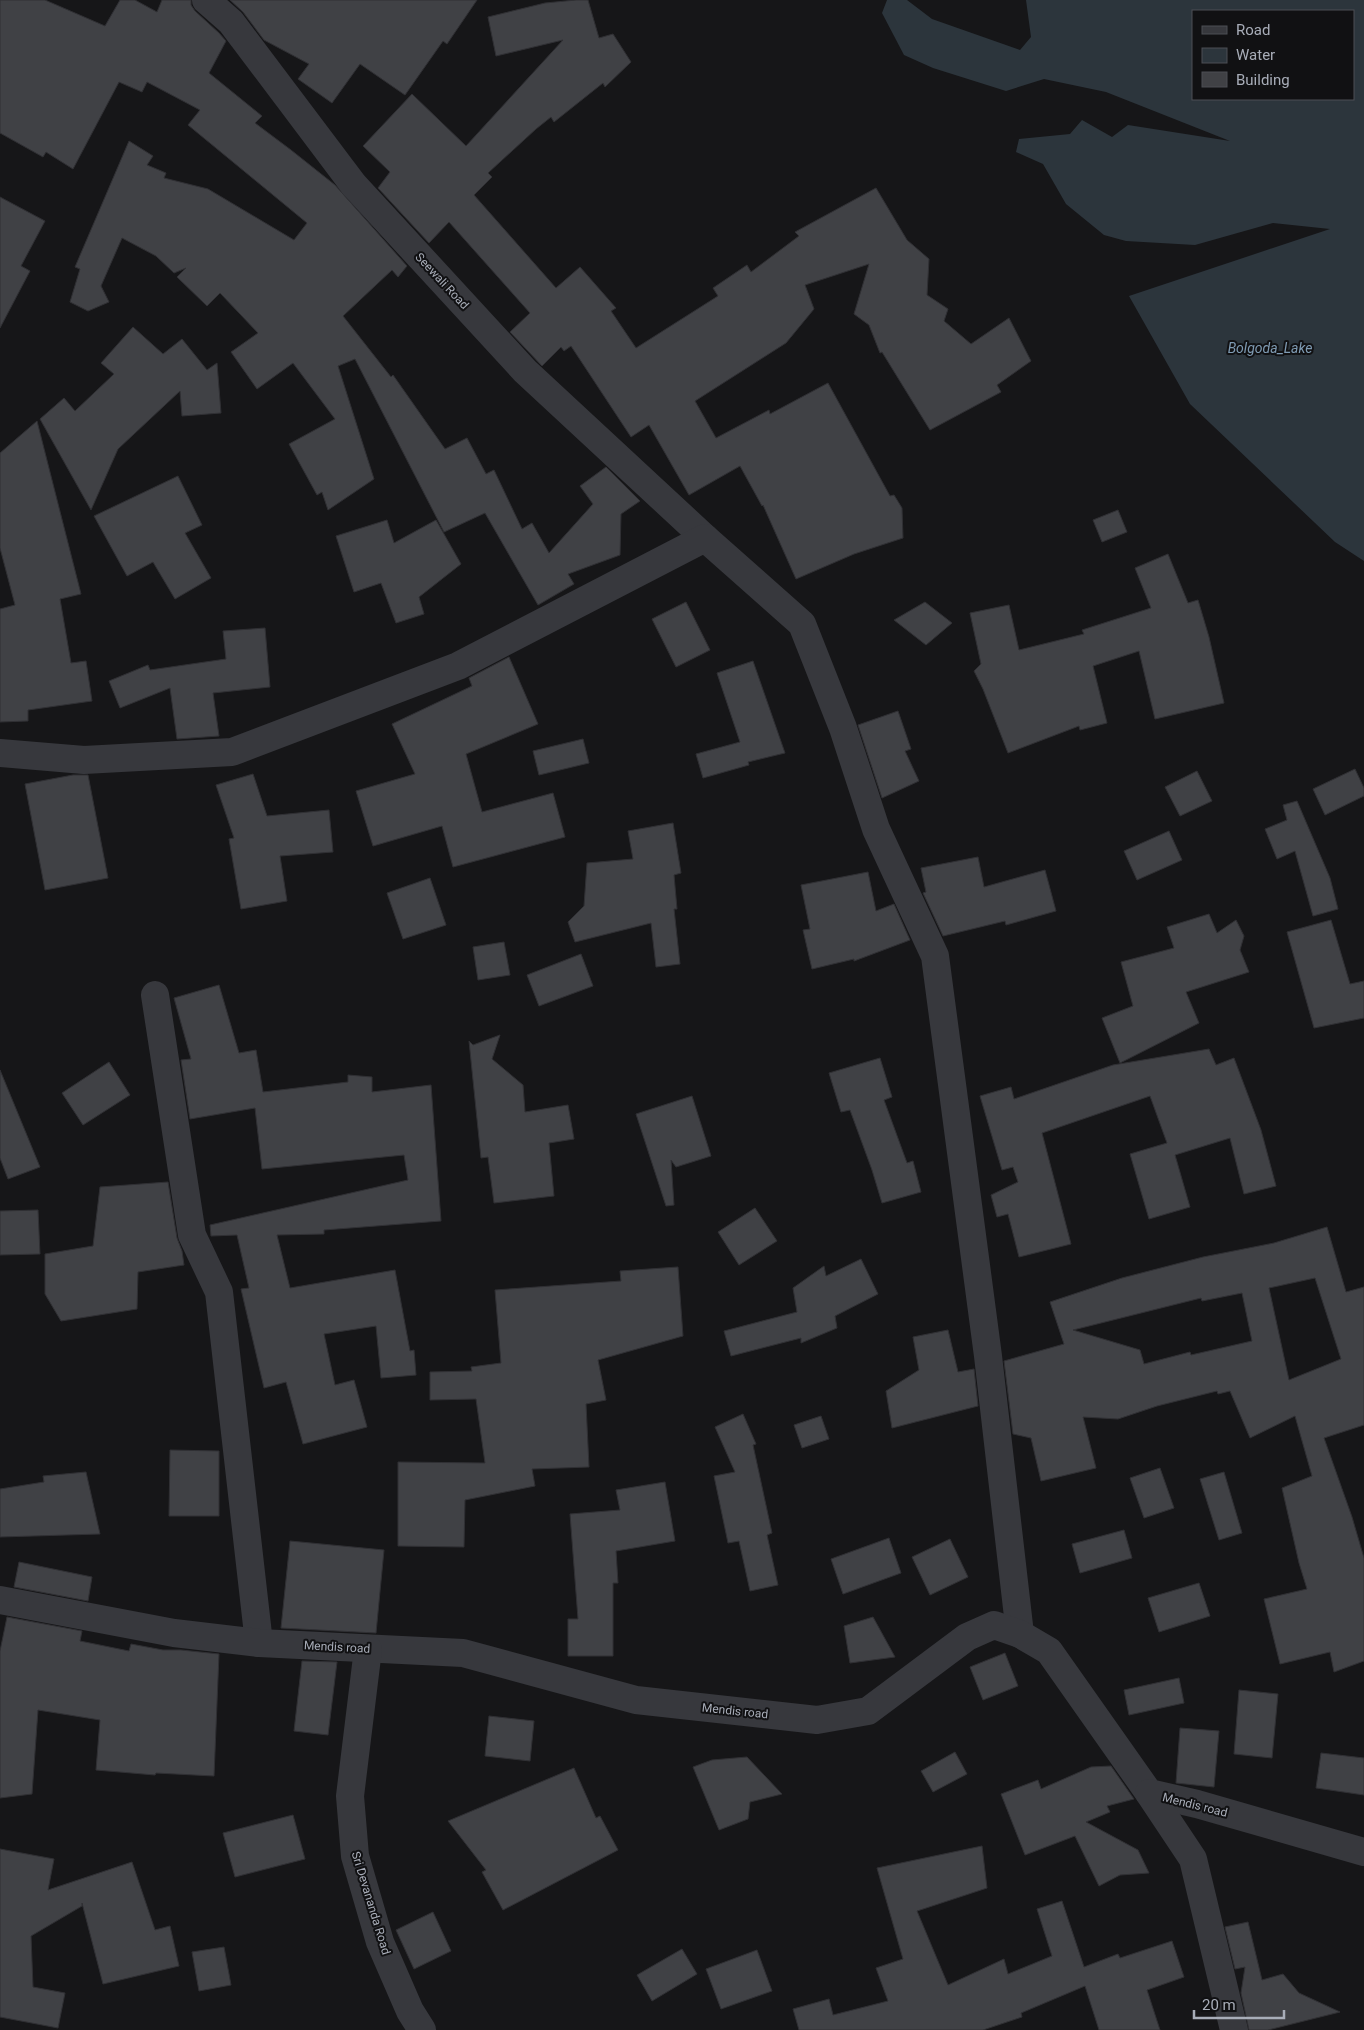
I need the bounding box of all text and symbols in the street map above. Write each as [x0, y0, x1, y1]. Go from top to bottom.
legend [1192, 10, 1354, 100]
text: Road [1236, 21, 1270, 39]
text: Water [1236, 46, 1275, 64]
text: Building [1236, 71, 1290, 89]
street label: Seewali Road [412, 250, 472, 312]
water label: Bolgoda_Lake [1228, 340, 1312, 356]
street label: Mendis road [303, 1638, 371, 1656]
street label: Mendis road [701, 1701, 769, 1721]
street label: Mendis road [1161, 1790, 1229, 1820]
street label: Sri Devananda Road [349, 1850, 393, 1956]
scale bar [1194, 1988, 1284, 2020]
text: 20 m [1202, 1996, 1236, 2014]

